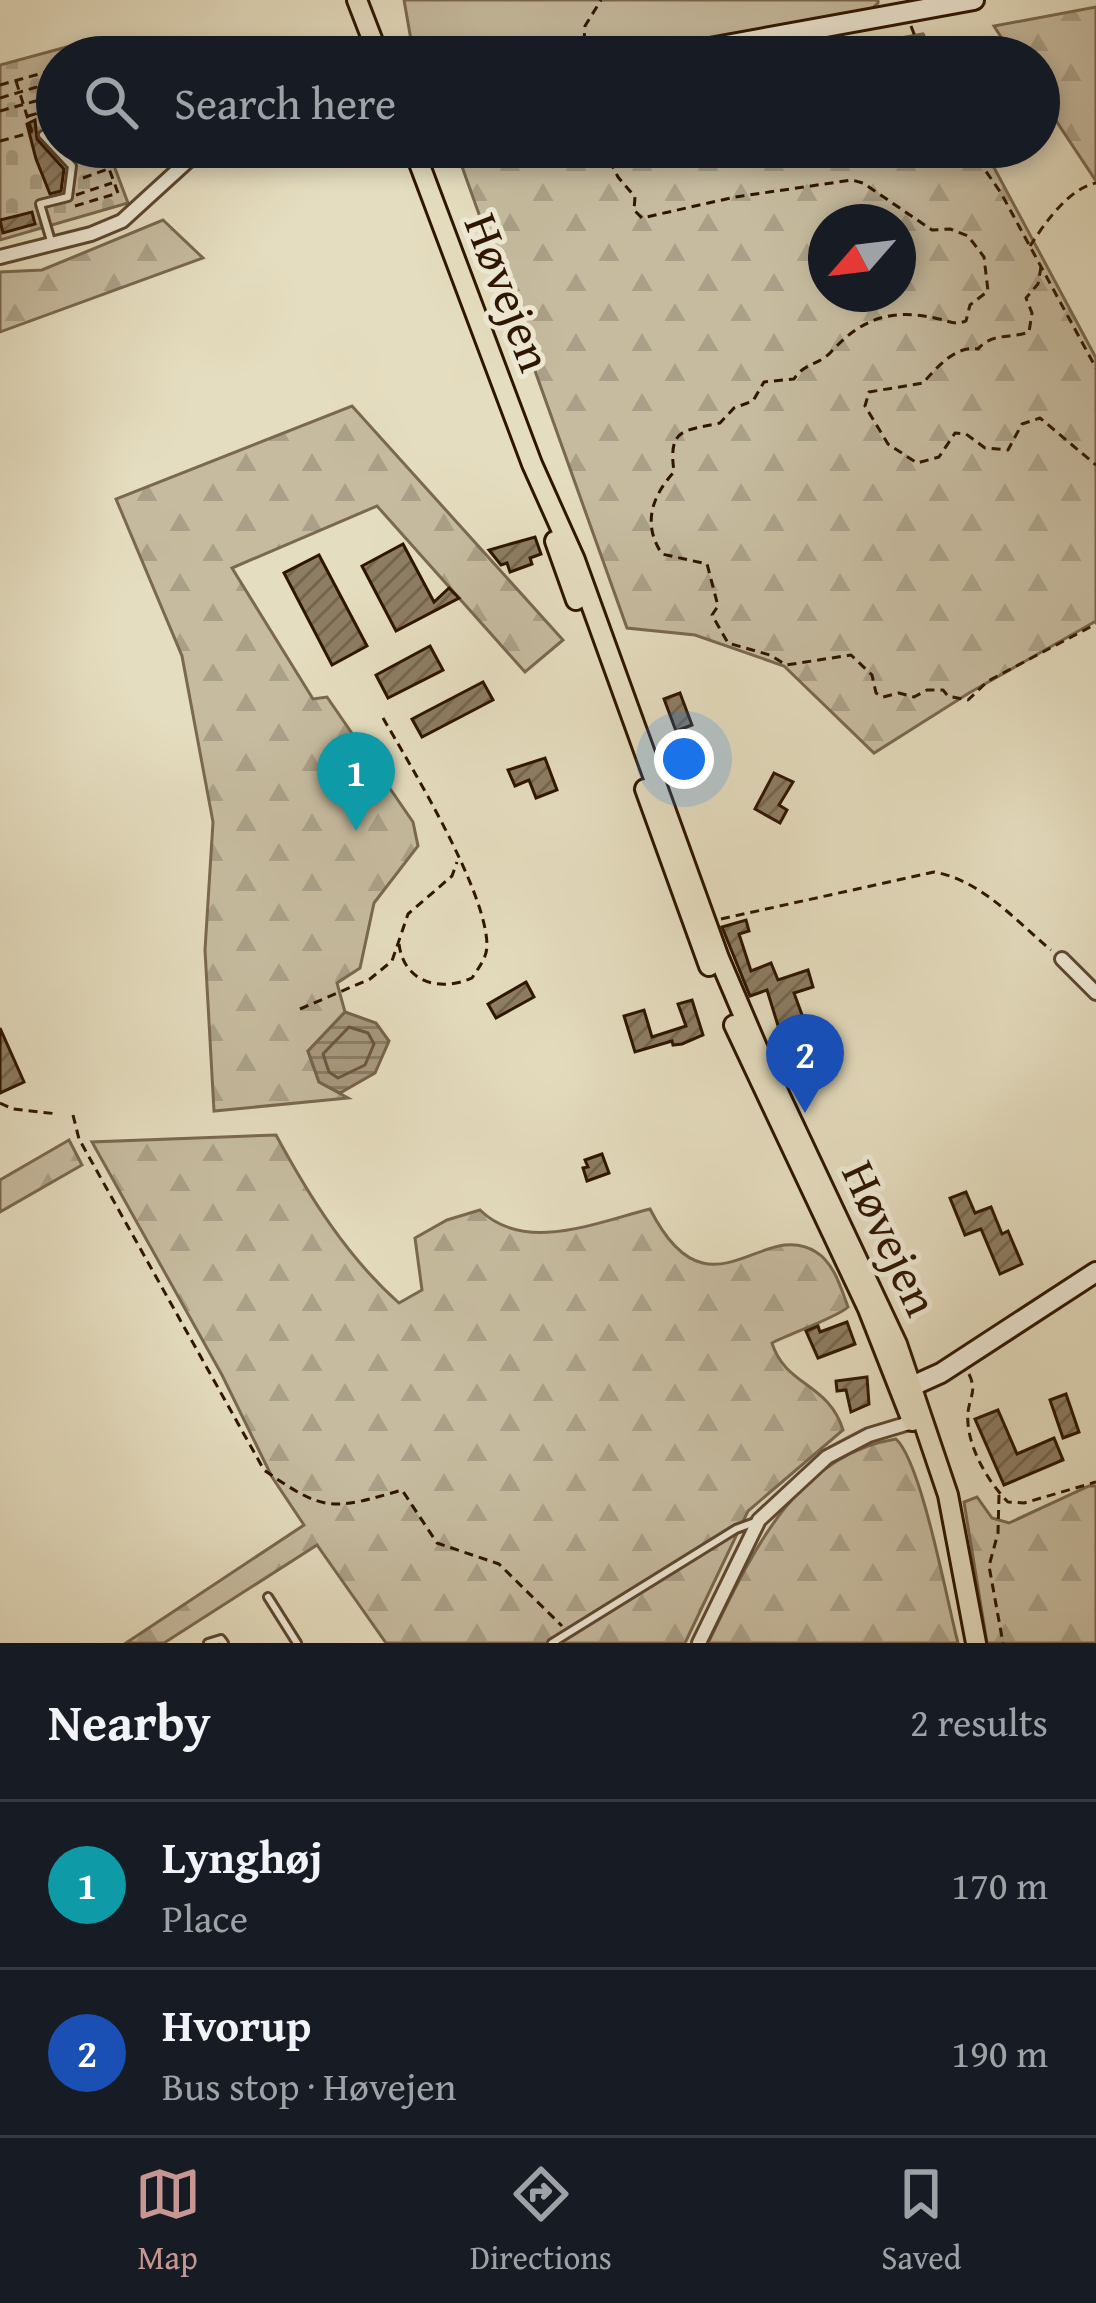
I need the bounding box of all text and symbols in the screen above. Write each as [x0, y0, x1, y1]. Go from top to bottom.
search box [36, 36, 1060, 168]
icon: search [78, 69, 144, 135]
text: Search here [174, 70, 396, 135]
street label: Høvejen [447, 203, 572, 381]
north arrow [808, 204, 916, 312]
your location [654, 729, 714, 789]
pin: 1 [317, 732, 395, 831]
pin: 2 [766, 1014, 844, 1113]
street label: Høvejen [825, 1148, 958, 1327]
text: Nearby [48, 1684, 211, 1759]
text: 2 results [910, 1693, 1048, 1750]
text: Lynghøj [162, 1824, 323, 1889]
text: 1 [77, 1856, 97, 1913]
text: 170 m [951, 1856, 1048, 1913]
text: Place [162, 1889, 248, 1946]
text: Hvorup [162, 1992, 311, 2057]
text: 2 [77, 2024, 97, 2081]
text: 190 m [951, 2024, 1048, 2081]
text: Bus stop · Høvejen [162, 2057, 456, 2114]
tab: Map [135, 2161, 201, 2281]
tab: Directions [470, 2161, 612, 2281]
tab: Saved [881, 2161, 961, 2281]

